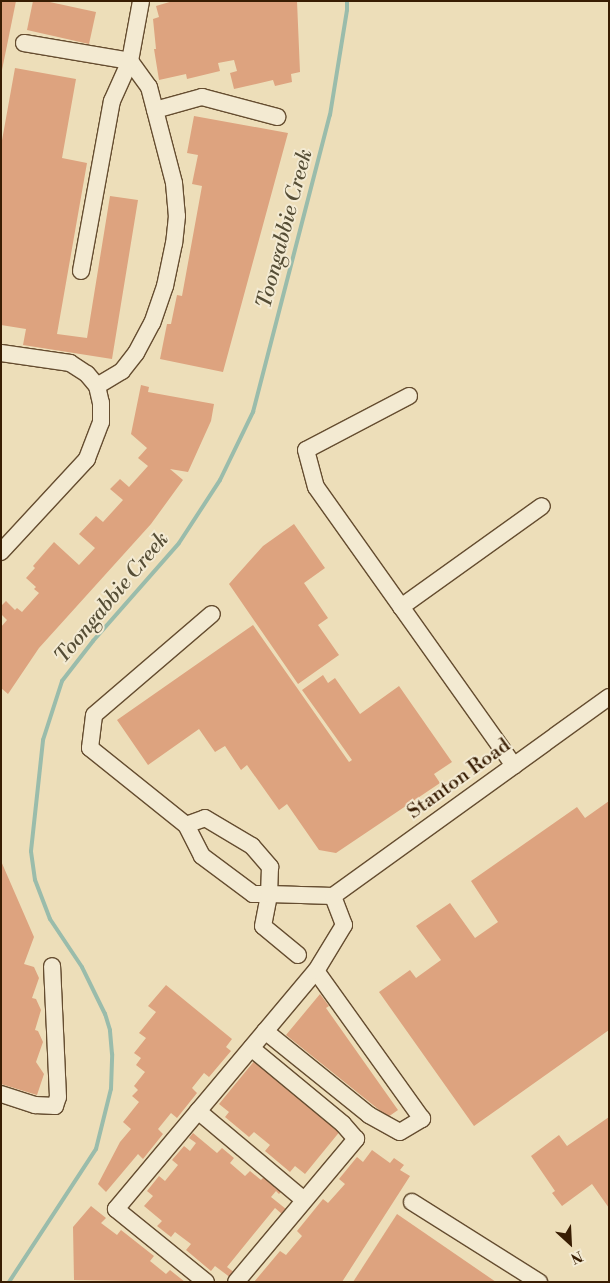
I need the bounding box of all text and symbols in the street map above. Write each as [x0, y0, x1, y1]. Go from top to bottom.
water label: Toongabbie Creek [252, 147, 318, 311]
water label: Toongabbie Creek [50, 527, 174, 669]
street label: Stanton Road [403, 734, 515, 824]
north arrow [545, 1218, 595, 1268]
text: N [568, 1246, 585, 1267]

